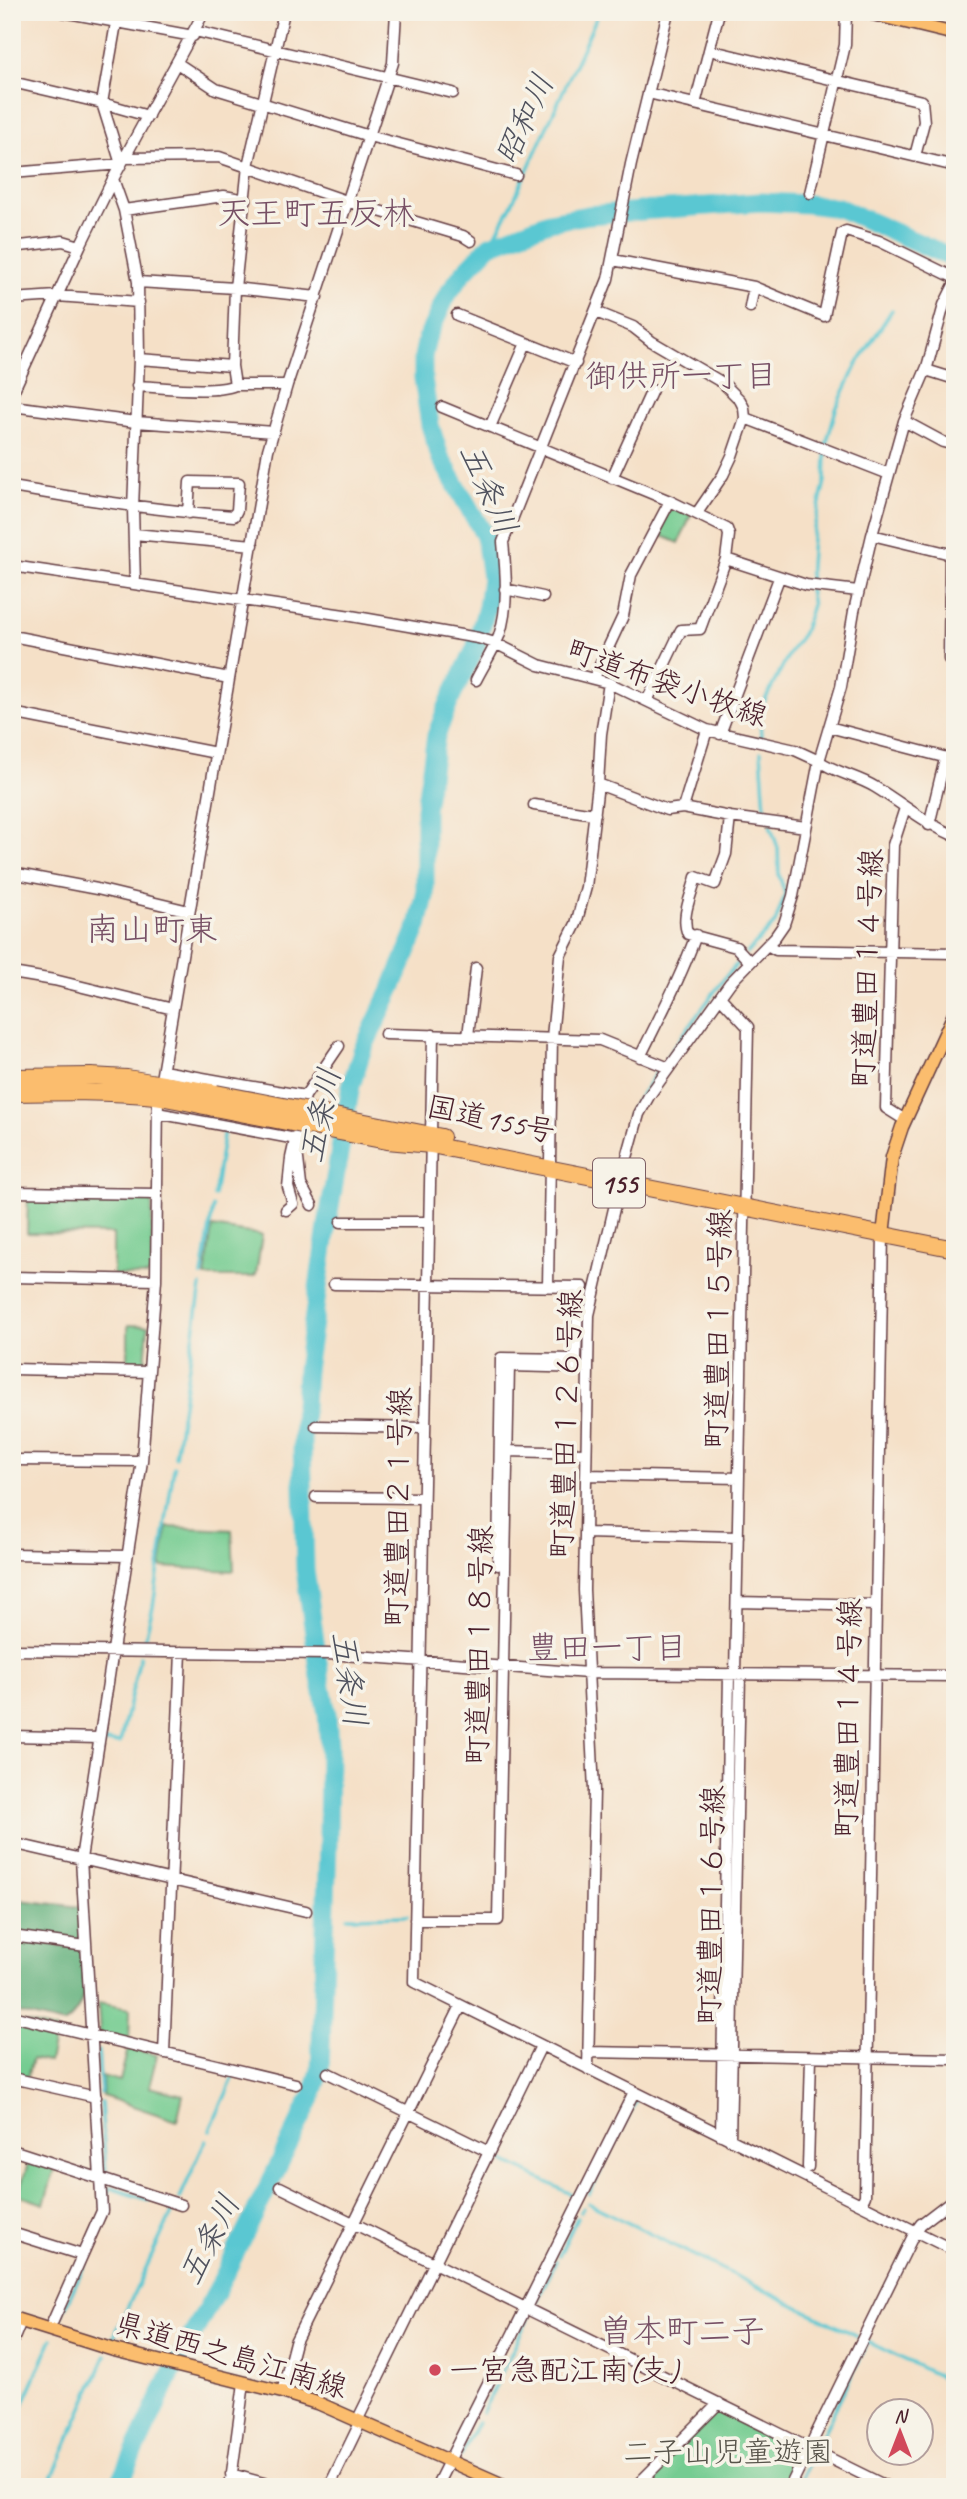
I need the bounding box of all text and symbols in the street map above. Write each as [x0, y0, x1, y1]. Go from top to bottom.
water label: 昭和川 [486, 67, 563, 171]
district label: 天王町五反林 [217, 192, 415, 234]
district label: 御供所一丁目 [585, 355, 777, 396]
water label: 五条川 [450, 437, 527, 541]
street label: 町道布袋小牧線 [562, 631, 772, 735]
street label: 町道豊田１４号線 [844, 847, 890, 1089]
district label: 南山町東 [86, 908, 218, 950]
water label: 五条川 [290, 1064, 351, 1166]
street label: 国道155号 [423, 1087, 559, 1151]
road number: 155 [593, 1158, 645, 1208]
street label: 町道豊田１５号線 [697, 1209, 739, 1449]
street label: 町道豊田１２６号線 [542, 1288, 590, 1560]
street label: 町道豊田２１号線 [377, 1387, 419, 1627]
street label: 町道豊田１８号線 [458, 1525, 500, 1765]
street label: 町道豊田１４号線 [827, 1598, 869, 1838]
district label: 豊田一丁目 [527, 1627, 687, 1668]
water label: 五条川 [323, 1629, 376, 1729]
street label: 町道豊田１６号線 [690, 1785, 732, 2025]
water label: 五条川 [169, 2187, 250, 2291]
street label: 県道西之島江南線 [110, 2304, 352, 2406]
district label: 曽本町二子 [600, 2310, 765, 2352]
place label: 一宮急配江南(支) [449, 2351, 681, 2389]
marker: 一宮急配江南(支) [427, 2362, 443, 2378]
north arrow [866, 2398, 936, 2468]
text: N [894, 2404, 909, 2428]
park label: 二子山児童遊園 [623, 2433, 833, 2471]

